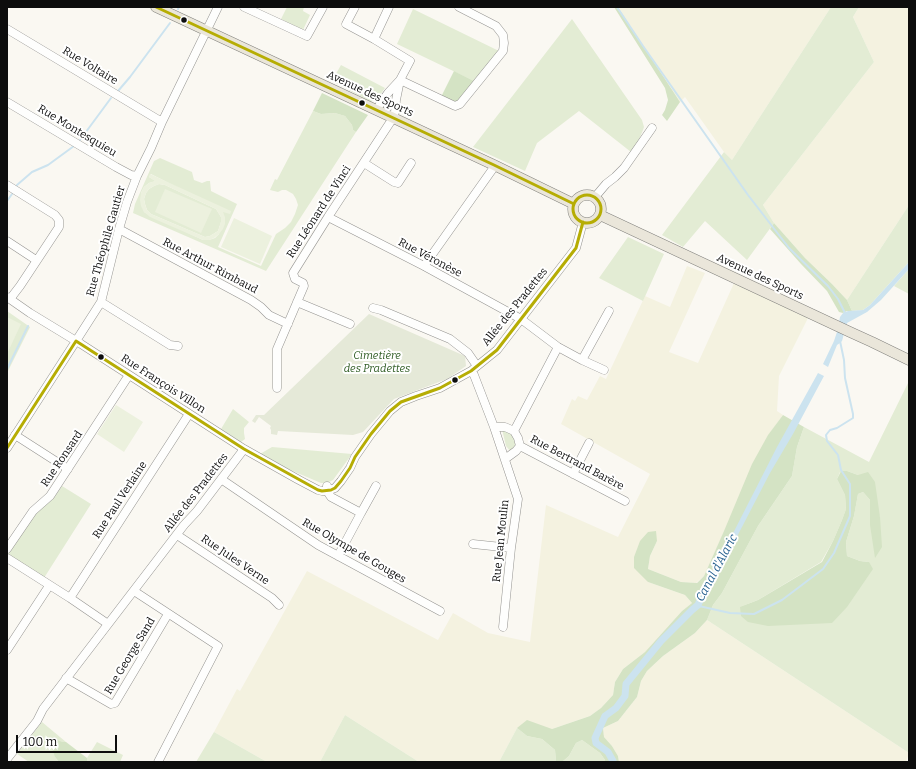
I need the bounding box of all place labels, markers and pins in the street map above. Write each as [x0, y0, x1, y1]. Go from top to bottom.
unlabelled marker [179, 15, 189, 25]
unlabelled marker [357, 98, 367, 108]
unlabelled marker [96, 352, 106, 362]
unlabelled marker [450, 375, 460, 385]

